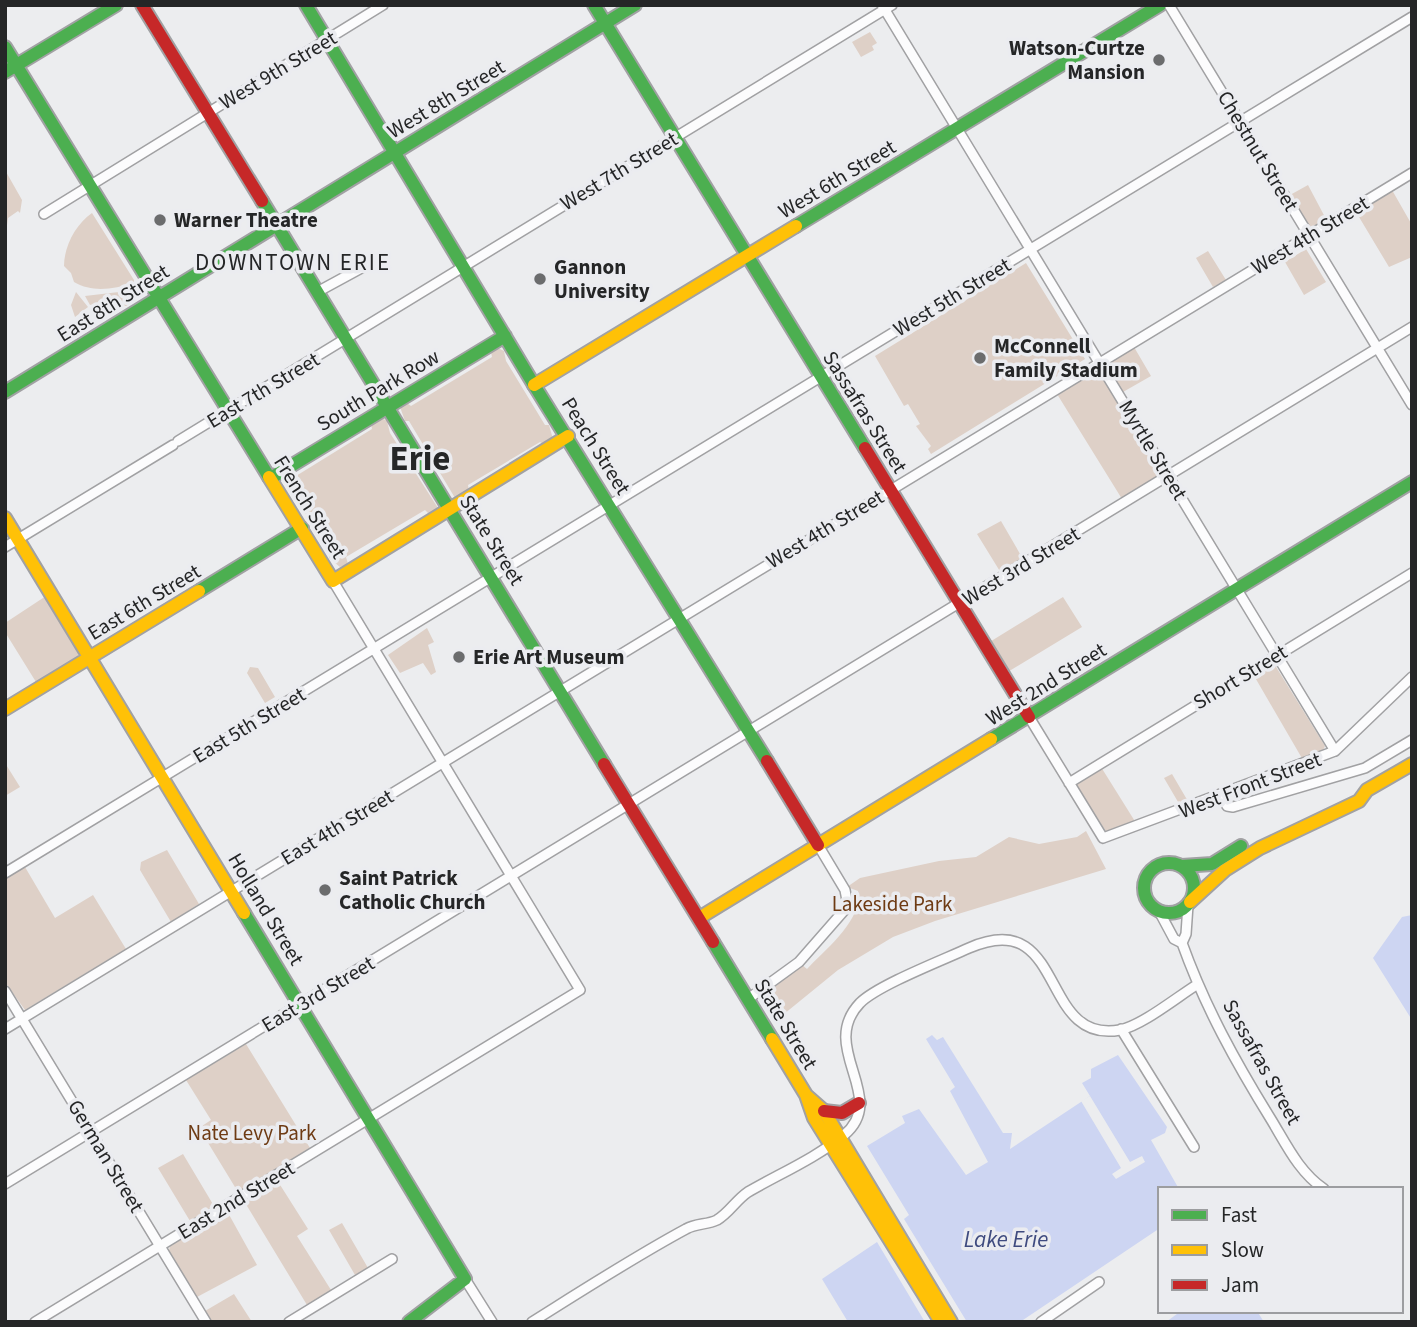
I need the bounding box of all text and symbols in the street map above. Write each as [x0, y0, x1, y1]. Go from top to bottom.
street label: West 9th Street [214, 23, 342, 117]
place label: Watson-Curtze Mansion [1009, 33, 1145, 87]
street label: West 8th Street [382, 52, 510, 146]
marker: Watson-Curtze Mansion [1151, 52, 1167, 68]
street label: Chestnut Street [1210, 85, 1306, 217]
street label: West 7th Street [555, 124, 683, 218]
street label: West 6th Street [773, 132, 901, 226]
street label: West 4th Street [1246, 188, 1374, 282]
place label: Warner Theatre [174, 205, 318, 235]
marker: Warner Theatre [152, 212, 168, 228]
district label: DOWNTOWN ERIE [195, 246, 391, 279]
street label: West 5th Street [888, 250, 1016, 344]
place label: Gannon University [554, 252, 650, 306]
street label: East 8th Street [51, 257, 175, 349]
marker: Gannon University [532, 271, 548, 287]
place label: McConnell Family Stadium [994, 331, 1138, 385]
street label: South Park Row [311, 342, 445, 438]
street label: East 7th Street [201, 344, 325, 436]
street label: Sassafras Street [815, 345, 915, 479]
marker: McConnell Family Stadium [972, 350, 988, 366]
street label: Peach Street [554, 391, 638, 501]
street label: Myrtle Street [1111, 394, 1195, 506]
district label: Erie [390, 434, 450, 484]
street label: French Street [266, 450, 354, 564]
street label: West 4th Street [761, 482, 889, 576]
street label: State Street [452, 489, 532, 591]
street label: West 3rd Street [956, 519, 1086, 613]
street label: East 6th Street [82, 556, 206, 648]
street label: West 2nd Street [980, 635, 1112, 733]
street label: Short Street [1187, 637, 1293, 717]
place label: Erie Art Museum [473, 642, 624, 672]
marker: Erie Art Museum [451, 649, 467, 665]
street label: East 5th Street [187, 679, 311, 771]
street label: West Front Street [1174, 744, 1326, 826]
street label: East 4th Street [275, 781, 399, 873]
street label: Holland Street [221, 847, 311, 971]
place label: Saint Patrick Catholic Church [339, 863, 486, 917]
marker: Saint Patrick Catholic Church [317, 882, 333, 898]
park label: Lakeside Park [832, 889, 953, 919]
street label: East 3rd Street [256, 948, 380, 1040]
street label: State Street [747, 973, 825, 1075]
street label: Sassafras Street [1215, 994, 1309, 1130]
street label: German Street [60, 1094, 152, 1218]
park label: Nate Levy Park [188, 1118, 317, 1148]
street label: East 2nd Street [172, 1153, 300, 1247]
legend [1158, 1187, 1403, 1313]
text: Fast [1221, 1200, 1257, 1230]
water label: Lake Erie [964, 1223, 1048, 1256]
text: Slow [1221, 1235, 1264, 1265]
text: Jam [1221, 1270, 1259, 1300]

